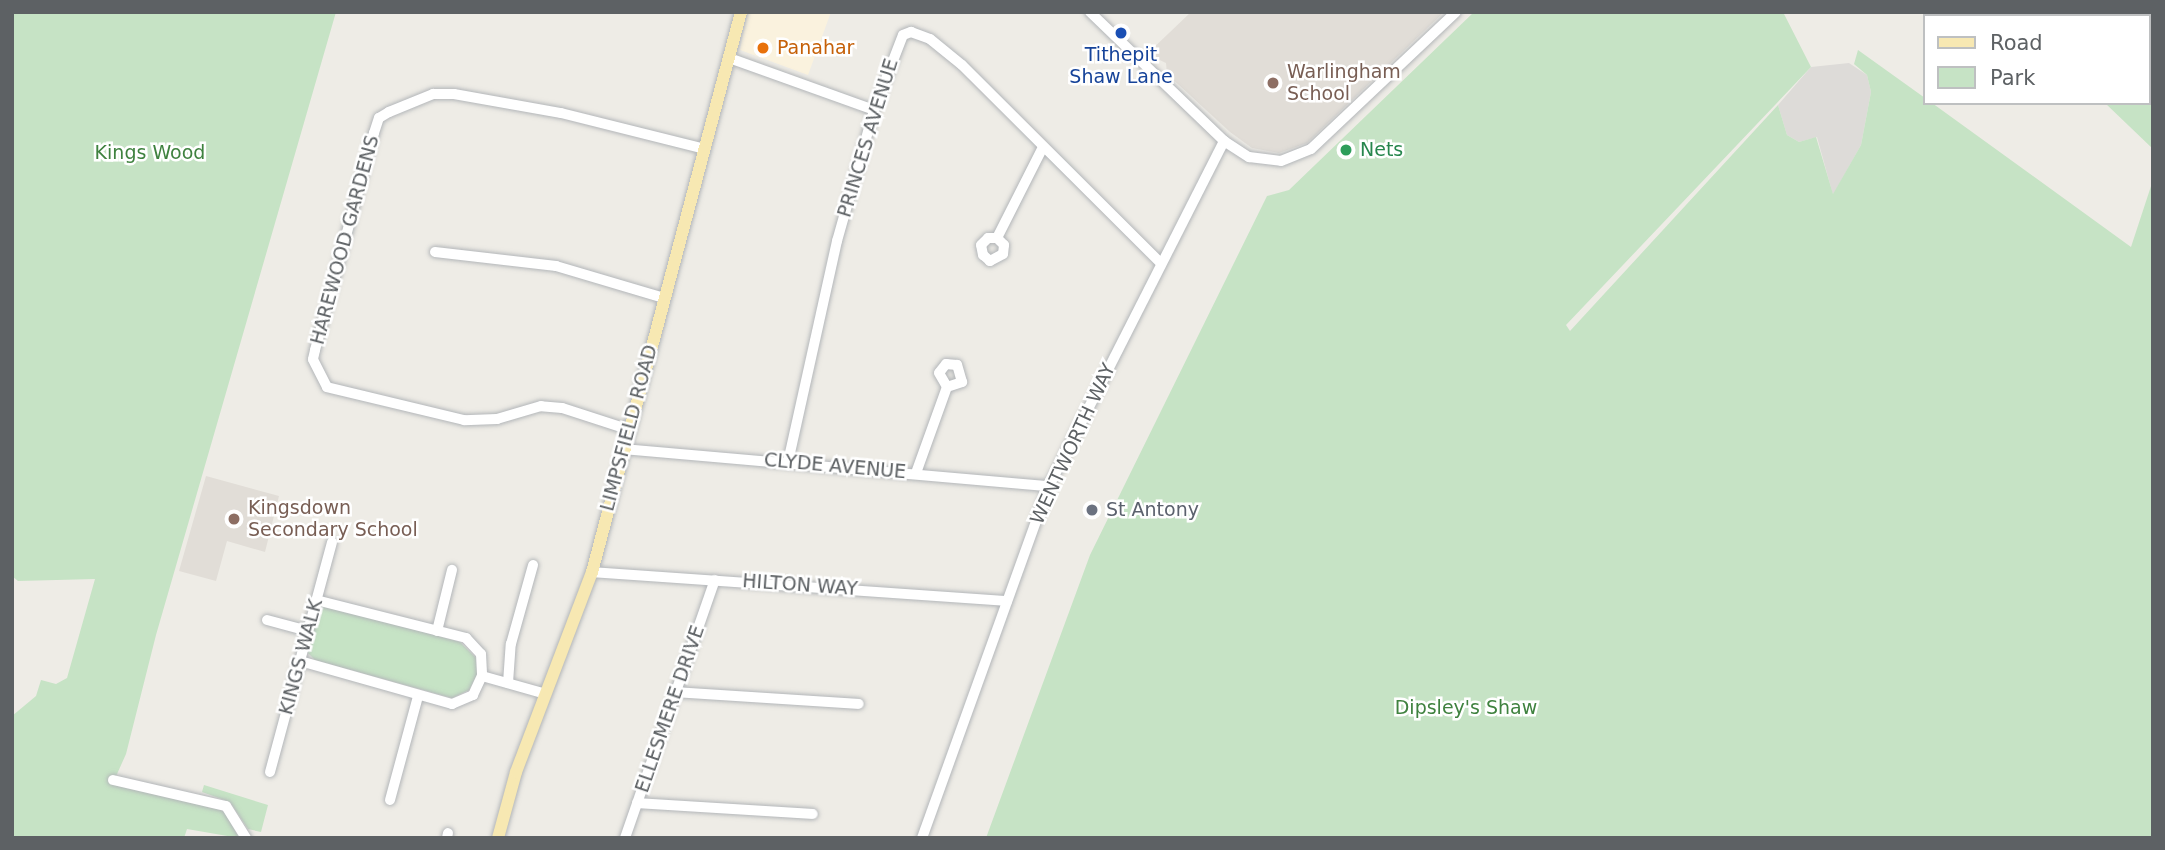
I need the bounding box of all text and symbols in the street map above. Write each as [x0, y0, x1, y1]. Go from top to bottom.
legend [1924, 14, 2151, 105]
marker: Tithepit Shaw Lane [1113, 25, 1129, 41]
text: Road [1990, 31, 2043, 55]
place label: Panahar [777, 37, 854, 59]
marker: Panahar [755, 40, 771, 56]
place label: Tithepit Shaw Lane [1069, 44, 1173, 88]
street label: PRINCES AVENUE [833, 56, 903, 220]
place label: Warlingham School [1287, 61, 1401, 105]
text: Park [1990, 66, 2035, 90]
marker: Warlingham School [1265, 75, 1281, 91]
street label: HAREWOOD GARDENS [306, 133, 384, 347]
place label: Nets [1360, 139, 1403, 161]
park label: Kings Wood [95, 142, 205, 164]
marker: Nets [1338, 142, 1354, 158]
street label: LIMPSFIELD ROAD [596, 342, 662, 514]
street label: WENTWORTH WAY [1026, 360, 1120, 528]
street label: CLYDE AVENUE [763, 448, 907, 484]
place label: Kingsdown Secondary School [248, 497, 418, 541]
place label: St Antony [1106, 499, 1199, 521]
marker: St Antony [1084, 502, 1100, 518]
marker: Kingsdown Secondary School [226, 511, 242, 527]
street label: HILTON WAY [742, 570, 858, 600]
street label: KINGS WALK [275, 597, 327, 717]
street label: ELLESMERE DRIVE [631, 622, 709, 796]
park label: Dipsley's Shaw [1395, 697, 1537, 719]

